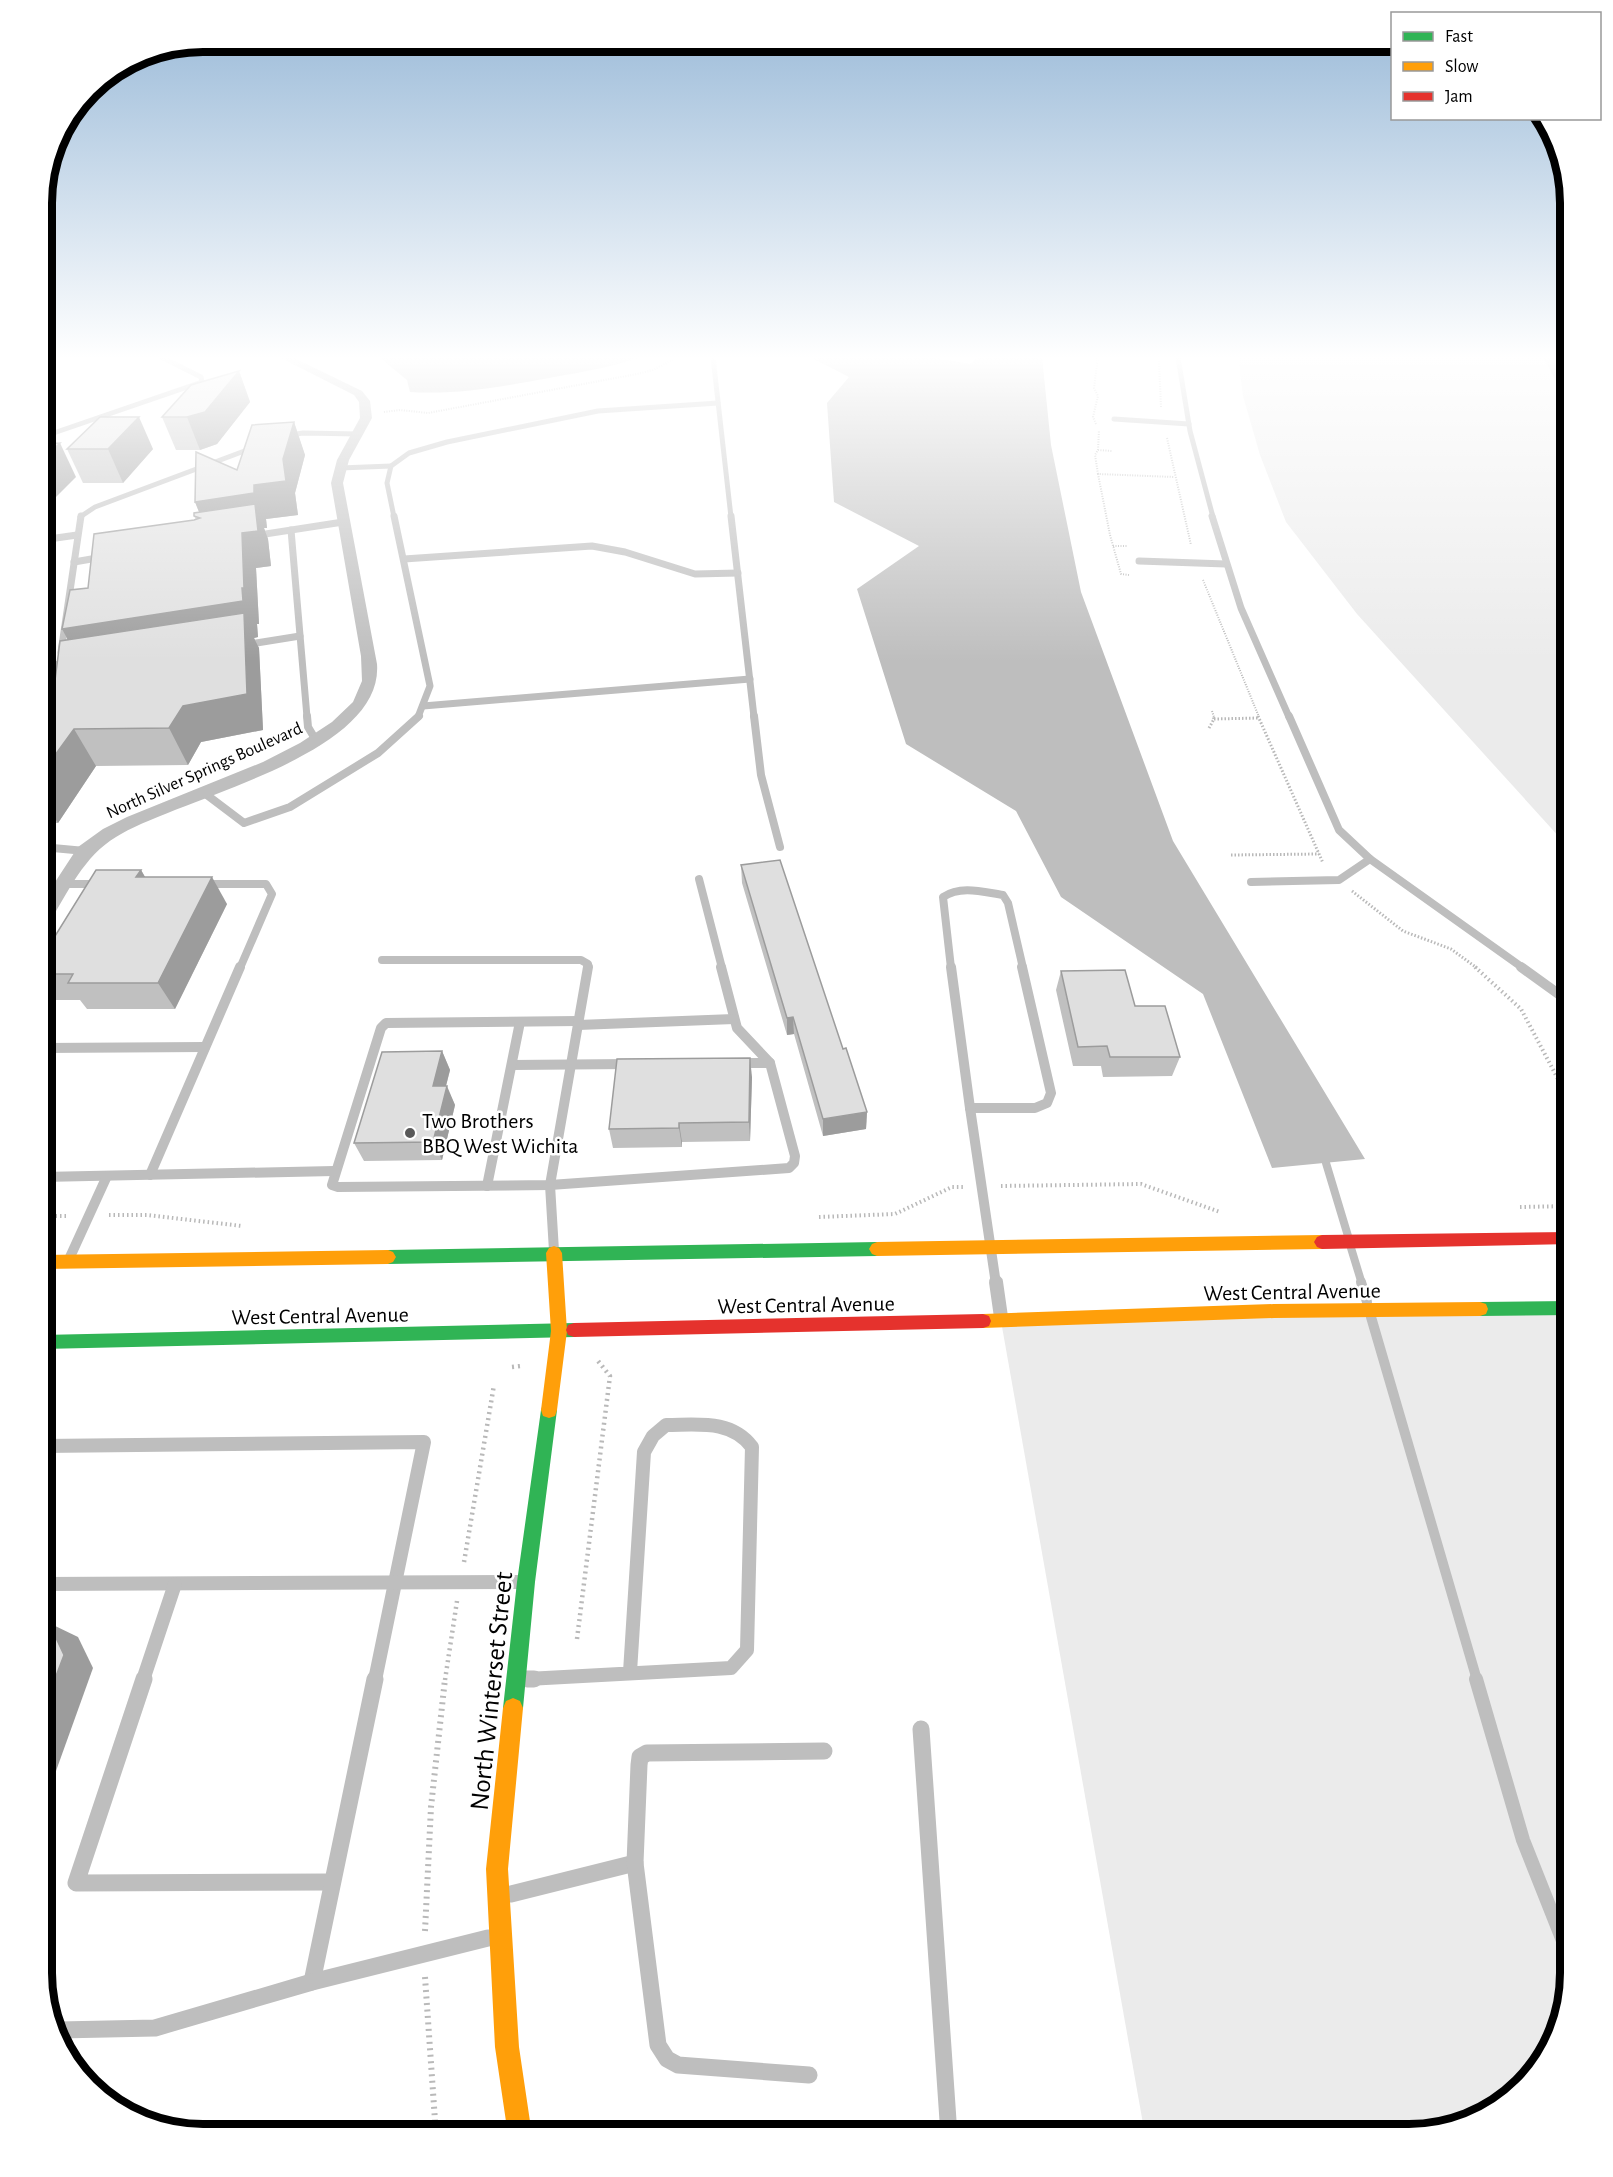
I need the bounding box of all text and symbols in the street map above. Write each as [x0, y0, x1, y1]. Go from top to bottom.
legend [1391, 12, 1601, 120]
text: Fast [1445, 28, 1473, 46]
text: Slow [1445, 58, 1478, 76]
text: Jam [1445, 88, 1473, 106]
street label: North Silver Springs Boulevard [104, 720, 305, 822]
place label: Two Brothers BBQ West Wichita [422, 1110, 578, 1157]
marker: Two Brothers BBQ West Wichita [403, 1126, 417, 1140]
street label: West Central Avenue [1203, 1279, 1381, 1305]
street label: West Central Avenue [717, 1292, 895, 1318]
street label: West Central Avenue [231, 1303, 409, 1329]
street label: North Winterset Street [466, 1570, 517, 1812]

